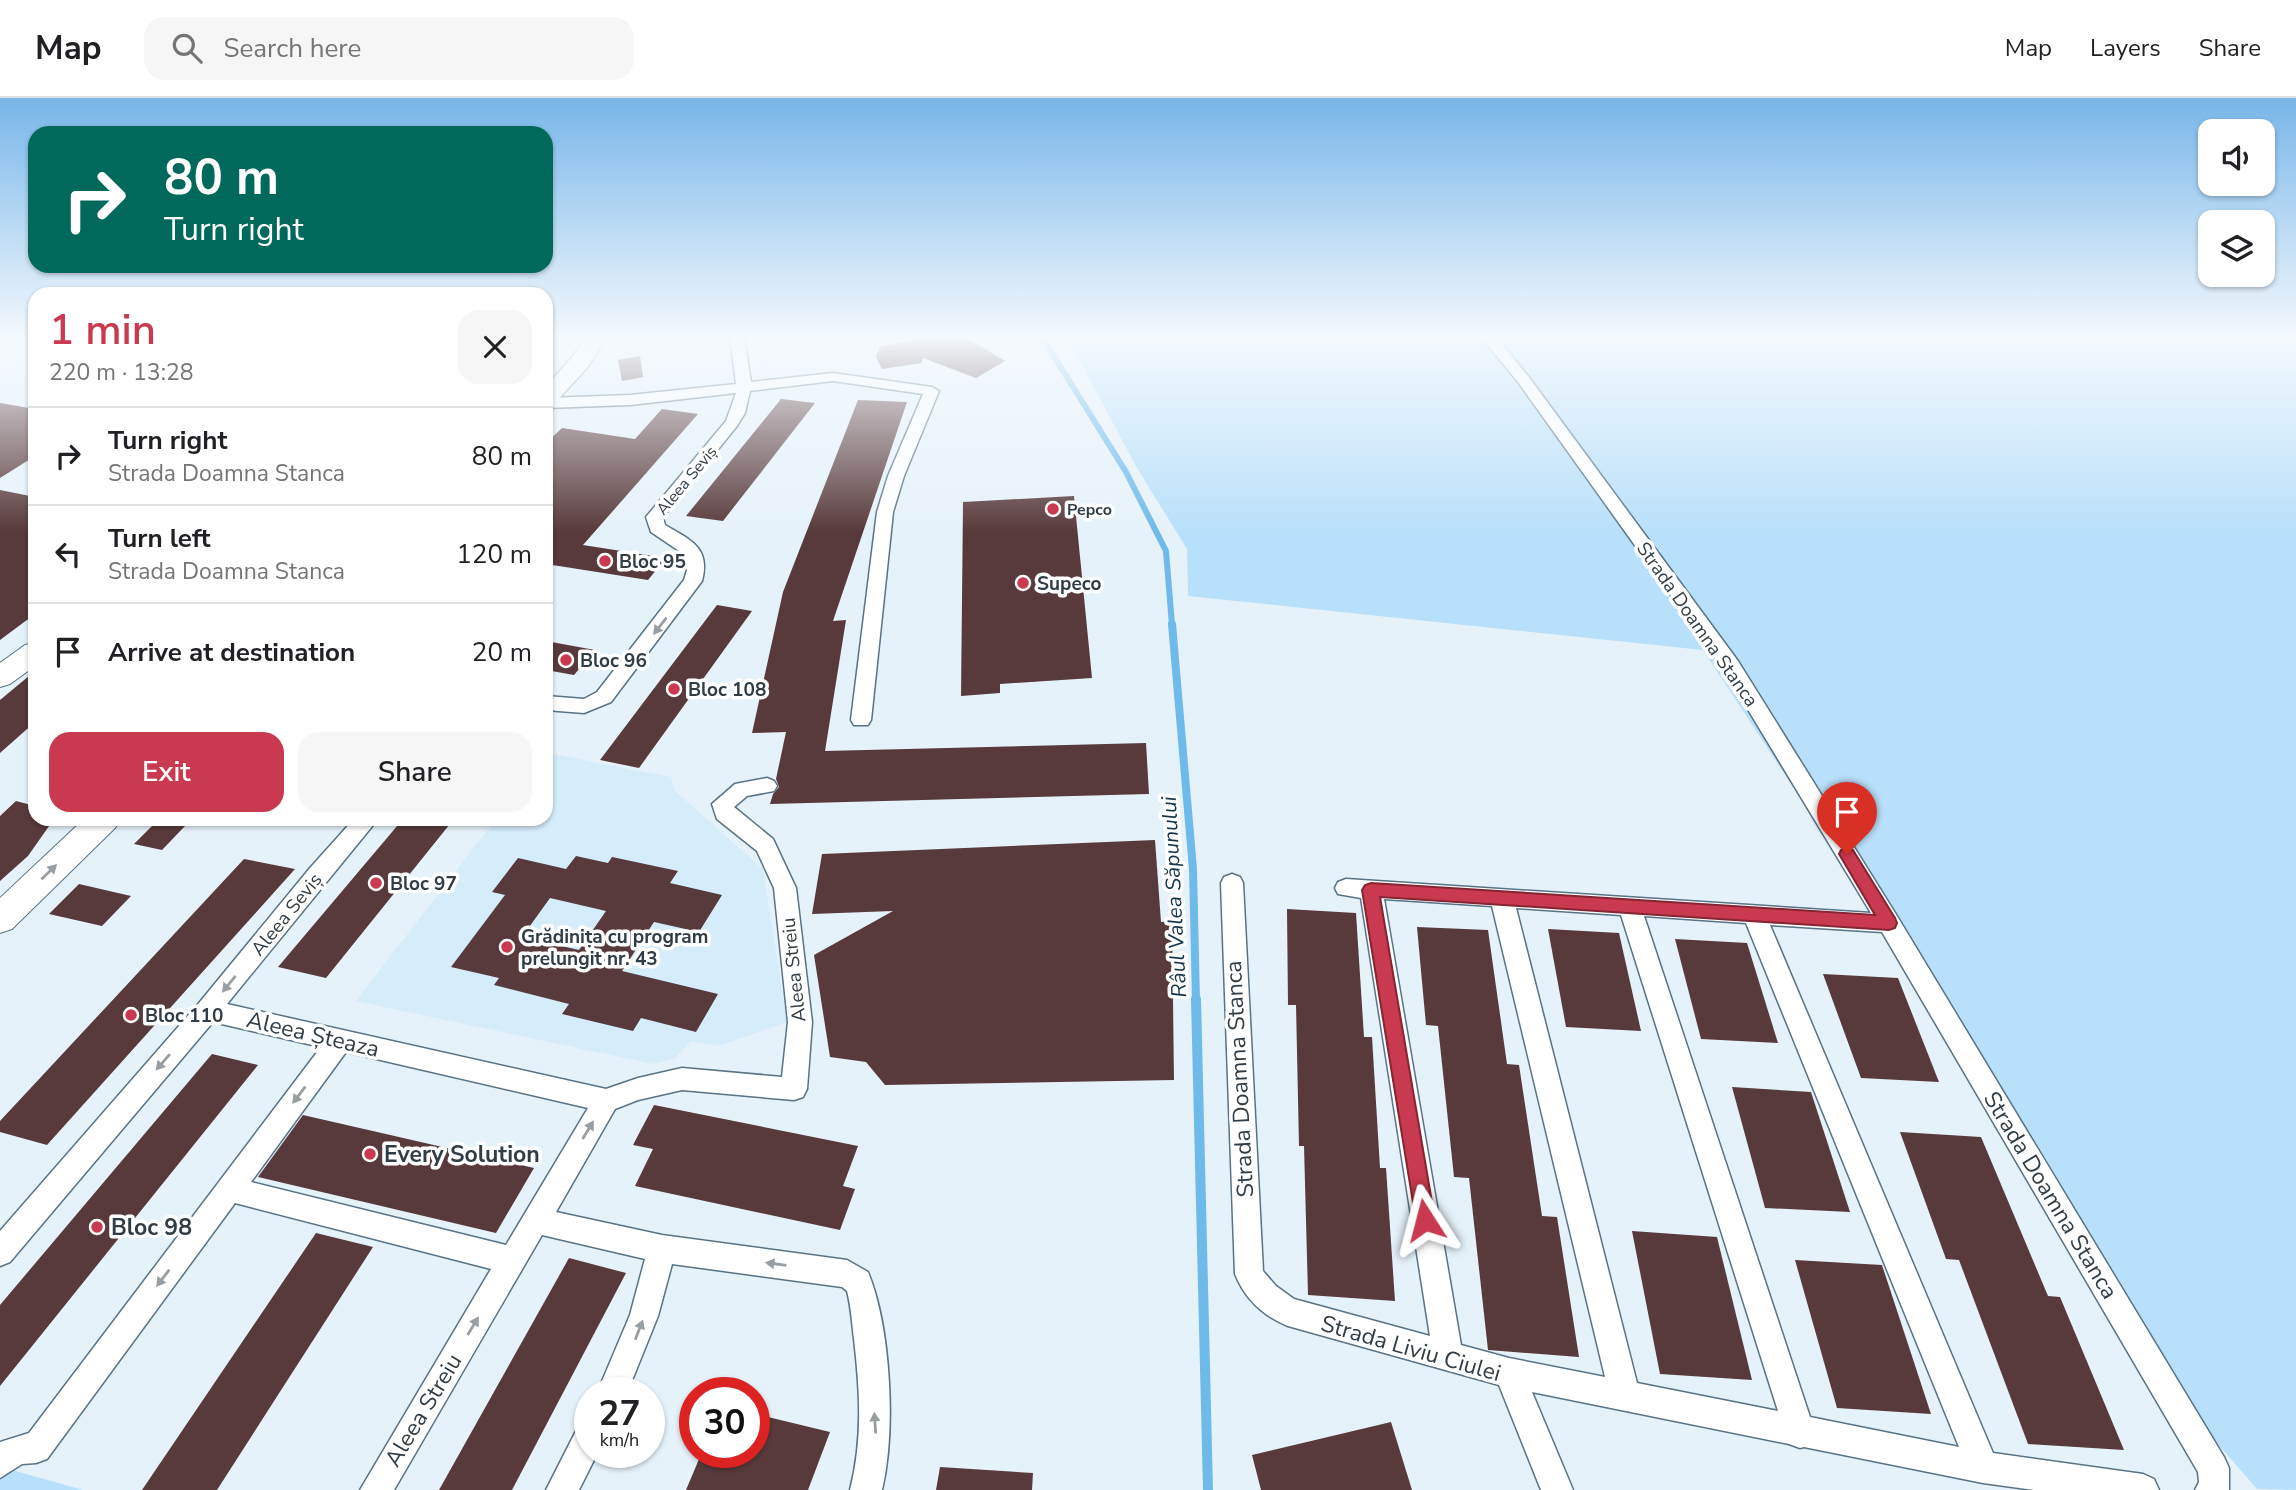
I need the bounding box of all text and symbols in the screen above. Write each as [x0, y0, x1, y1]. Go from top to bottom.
search box [144, 17, 634, 80]
text: Map [35, 26, 102, 71]
icon: search [168, 29, 206, 67]
text: Search here [224, 31, 361, 66]
text: Map [2005, 32, 2052, 64]
text: Layers [2090, 32, 2161, 64]
text: Share [2199, 32, 2261, 64]
map controls [2198, 119, 2275, 287]
button: sound [2198, 119, 2275, 196]
text: 80 m [164, 144, 279, 211]
icon: right [49, 154, 140, 245]
text: Turn right [164, 208, 304, 251]
button: layers [2198, 210, 2275, 287]
text: 1 min [49, 302, 156, 359]
button: close [458, 310, 532, 384]
text: 220 m · 13:28 [49, 357, 194, 388]
text: Turn right [108, 423, 227, 458]
icon: right [49, 437, 87, 475]
text: 80 m [472, 439, 532, 474]
street label: Aleea Seviș [651, 441, 722, 520]
text: Strada Doamna Stanca [108, 458, 345, 489]
place label: Pepco [1067, 499, 1112, 521]
marker: Pepco [1045, 501, 1061, 517]
text: Turn left [108, 521, 211, 556]
icon: left [49, 535, 87, 573]
text: 120 m [456, 537, 532, 572]
street label: Strada Doamna Stanca [1630, 537, 1764, 712]
place label: Bloc 95 [619, 549, 686, 575]
marker: Bloc 95 [597, 553, 613, 569]
text: Strada Doamna Stanca [108, 556, 345, 587]
place label: Supeco [1037, 571, 1101, 597]
marker: Supeco [1015, 575, 1031, 591]
one-way arrow [652, 617, 667, 635]
icon: arrive [49, 633, 87, 671]
text: Arrive at destination [108, 635, 355, 670]
text: 20 m [472, 635, 532, 670]
place label: Bloc 96 [580, 648, 647, 674]
marker: Bloc 96 [558, 652, 574, 668]
place label: Bloc 108 [688, 677, 766, 703]
marker: Bloc 108 [666, 681, 682, 697]
button: Exit [49, 732, 284, 812]
button: Share [298, 732, 532, 812]
pin [1817, 782, 1877, 854]
icon: arrive [1828, 793, 1866, 831]
water label: Râul Valea Săpunului [1155, 795, 1193, 998]
one-way arrow [40, 864, 57, 880]
street label: Aleea Seviș [245, 868, 328, 961]
place label: Bloc 97 [390, 871, 457, 897]
marker: Bloc 97 [368, 875, 384, 891]
street label: Aleea Streiu [776, 916, 812, 1023]
place label: Grădinița cu program prelungit nr. 43 [521, 924, 708, 972]
marker: Grădinița cu program prelungit nr. 43 [499, 939, 515, 955]
street label: Strada Doamna Stanca [1218, 960, 1261, 1198]
one-way arrow [221, 975, 236, 993]
place label: Bloc 110 [145, 1003, 223, 1029]
street label: Aleea Șteaza [244, 1004, 382, 1065]
marker: Bloc 110 [123, 1007, 139, 1023]
one-way arrow [155, 1053, 171, 1071]
one-way arrow [292, 1086, 307, 1104]
street label: Strada Doamna Stanca [1976, 1086, 2125, 1305]
one-way arrow [582, 1120, 595, 1139]
place label: Every Solution [384, 1139, 540, 1170]
marker: Every Solution [362, 1146, 378, 1162]
position arrow [1388, 1183, 1462, 1257]
place label: Bloc 98 [111, 1212, 192, 1243]
marker: Bloc 98 [89, 1219, 105, 1235]
one-way arrow [765, 1259, 787, 1270]
one-way arrow [156, 1268, 170, 1287]
street label: Strada Liviu Ciulei [1317, 1308, 1504, 1389]
one-way arrow [467, 1316, 479, 1335]
one-way arrow [634, 1320, 645, 1341]
street label: Aleea Streiu [378, 1348, 469, 1473]
speed limit sign: 30 [679, 1377, 770, 1468]
text: 27 [598, 1390, 641, 1437]
one-way arrow [869, 1412, 880, 1434]
text: km/h [600, 1428, 639, 1452]

